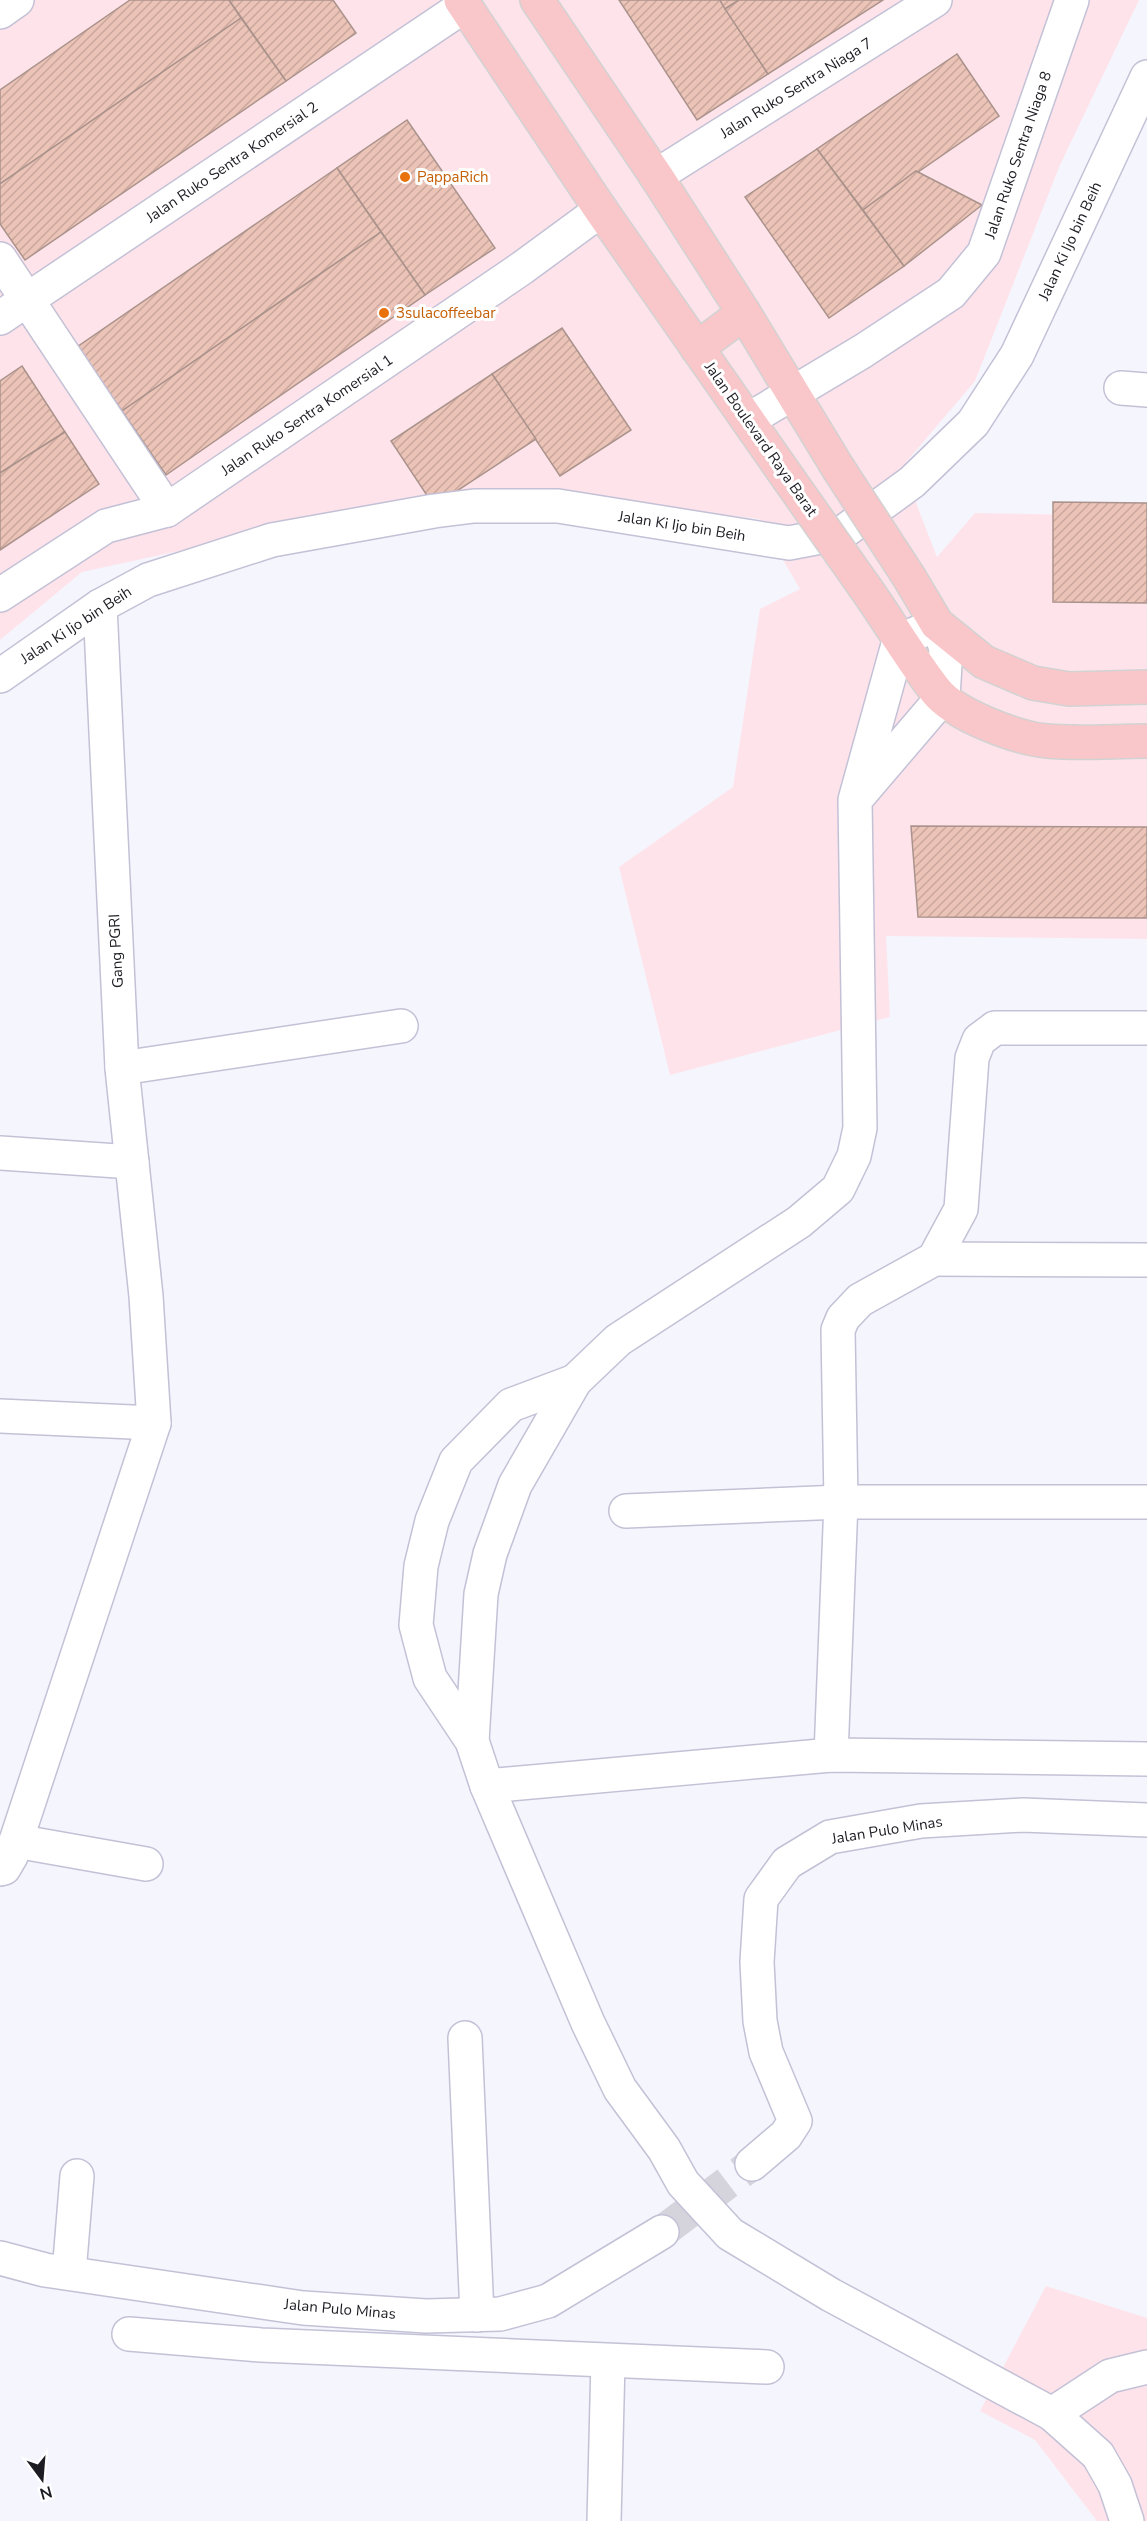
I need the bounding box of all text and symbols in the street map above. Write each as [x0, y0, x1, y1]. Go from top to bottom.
street label: Jalan Ruko Sentra Niaga 7 [715, 33, 876, 144]
street label: Jalan Ruko Sentra Niaga 8 [980, 69, 1056, 242]
street label: Jalan Ruko Sentra Komersial 2 [141, 97, 322, 228]
place label: PappaRich [417, 167, 489, 187]
marker: PappaRich [398, 170, 412, 184]
street label: Jalan Ki Ijo bin Beih [1033, 179, 1106, 304]
place label: 3sulacoffeebar [396, 303, 496, 323]
marker: 3sulacoffeebar [377, 306, 391, 320]
street label: Jalan Ruko Sentra Komersial 1 [216, 350, 397, 481]
street label: Jalan Boulevard Raya Barat [699, 357, 822, 521]
street label: Jalan Ki Ijo bin Beih [616, 506, 747, 546]
street label: Jalan Ki Ijo bin Beih [16, 582, 135, 669]
street label: Gang PGRI [104, 913, 128, 989]
street label: Jalan Pulo Minas [829, 1811, 944, 1849]
street label: Jalan Pulo Minas [282, 2294, 397, 2324]
north arrow [12, 2449, 72, 2509]
text: N [37, 2480, 55, 2505]

